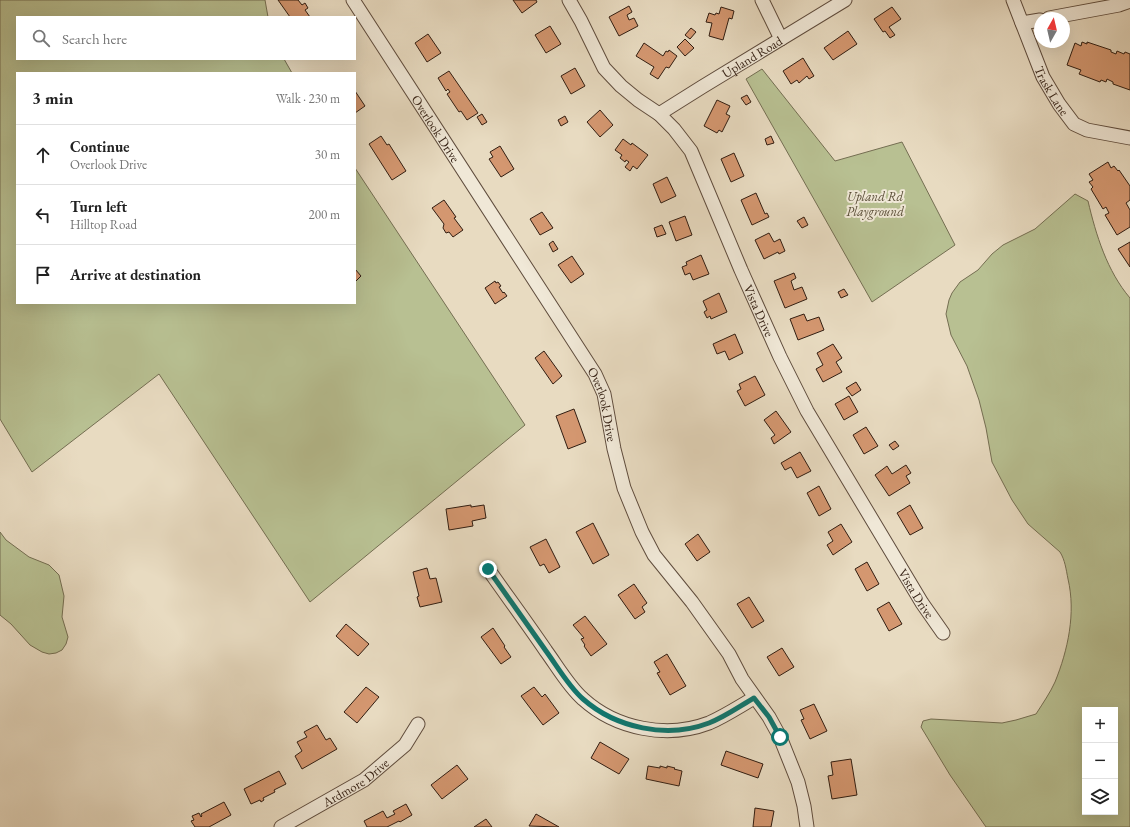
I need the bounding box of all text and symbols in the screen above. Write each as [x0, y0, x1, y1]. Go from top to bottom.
north arrow [1034, 12, 1070, 48]
search box [16, 16, 356, 60]
icon: search [30, 27, 52, 49]
text: Search here [62, 29, 127, 48]
street label: Upland Road [718, 32, 785, 82]
street label: Trask Lane [1031, 64, 1073, 119]
text: 3 min [32, 87, 73, 109]
text: Walk · 230 m [276, 90, 340, 107]
street label: Overlook Drive [408, 91, 464, 165]
text: Continue [70, 137, 130, 156]
icon: ahead [32, 144, 54, 166]
text: 30 m [315, 146, 340, 163]
text: Overlook Drive [70, 156, 147, 173]
park label: Upland Rd Playground [846, 188, 904, 220]
text: Turn left [70, 197, 127, 216]
icon: left [32, 204, 54, 226]
text: 200 m [309, 206, 340, 223]
text: Hilltop Road [70, 216, 137, 233]
icon: arrive [32, 264, 54, 286]
text: Arrive at destination [70, 265, 201, 284]
street label: Vista Drive [740, 282, 778, 339]
street label: Overlook Drive [584, 364, 621, 443]
route end [479, 560, 497, 578]
street label: Vista Drive [895, 565, 939, 622]
map controls [1082, 707, 1118, 815]
button: + [1082, 707, 1118, 743]
route start [771, 728, 789, 746]
button: − [1082, 743, 1118, 779]
street label: Ardmore Drive [318, 754, 392, 811]
button: layers [1082, 779, 1118, 815]

